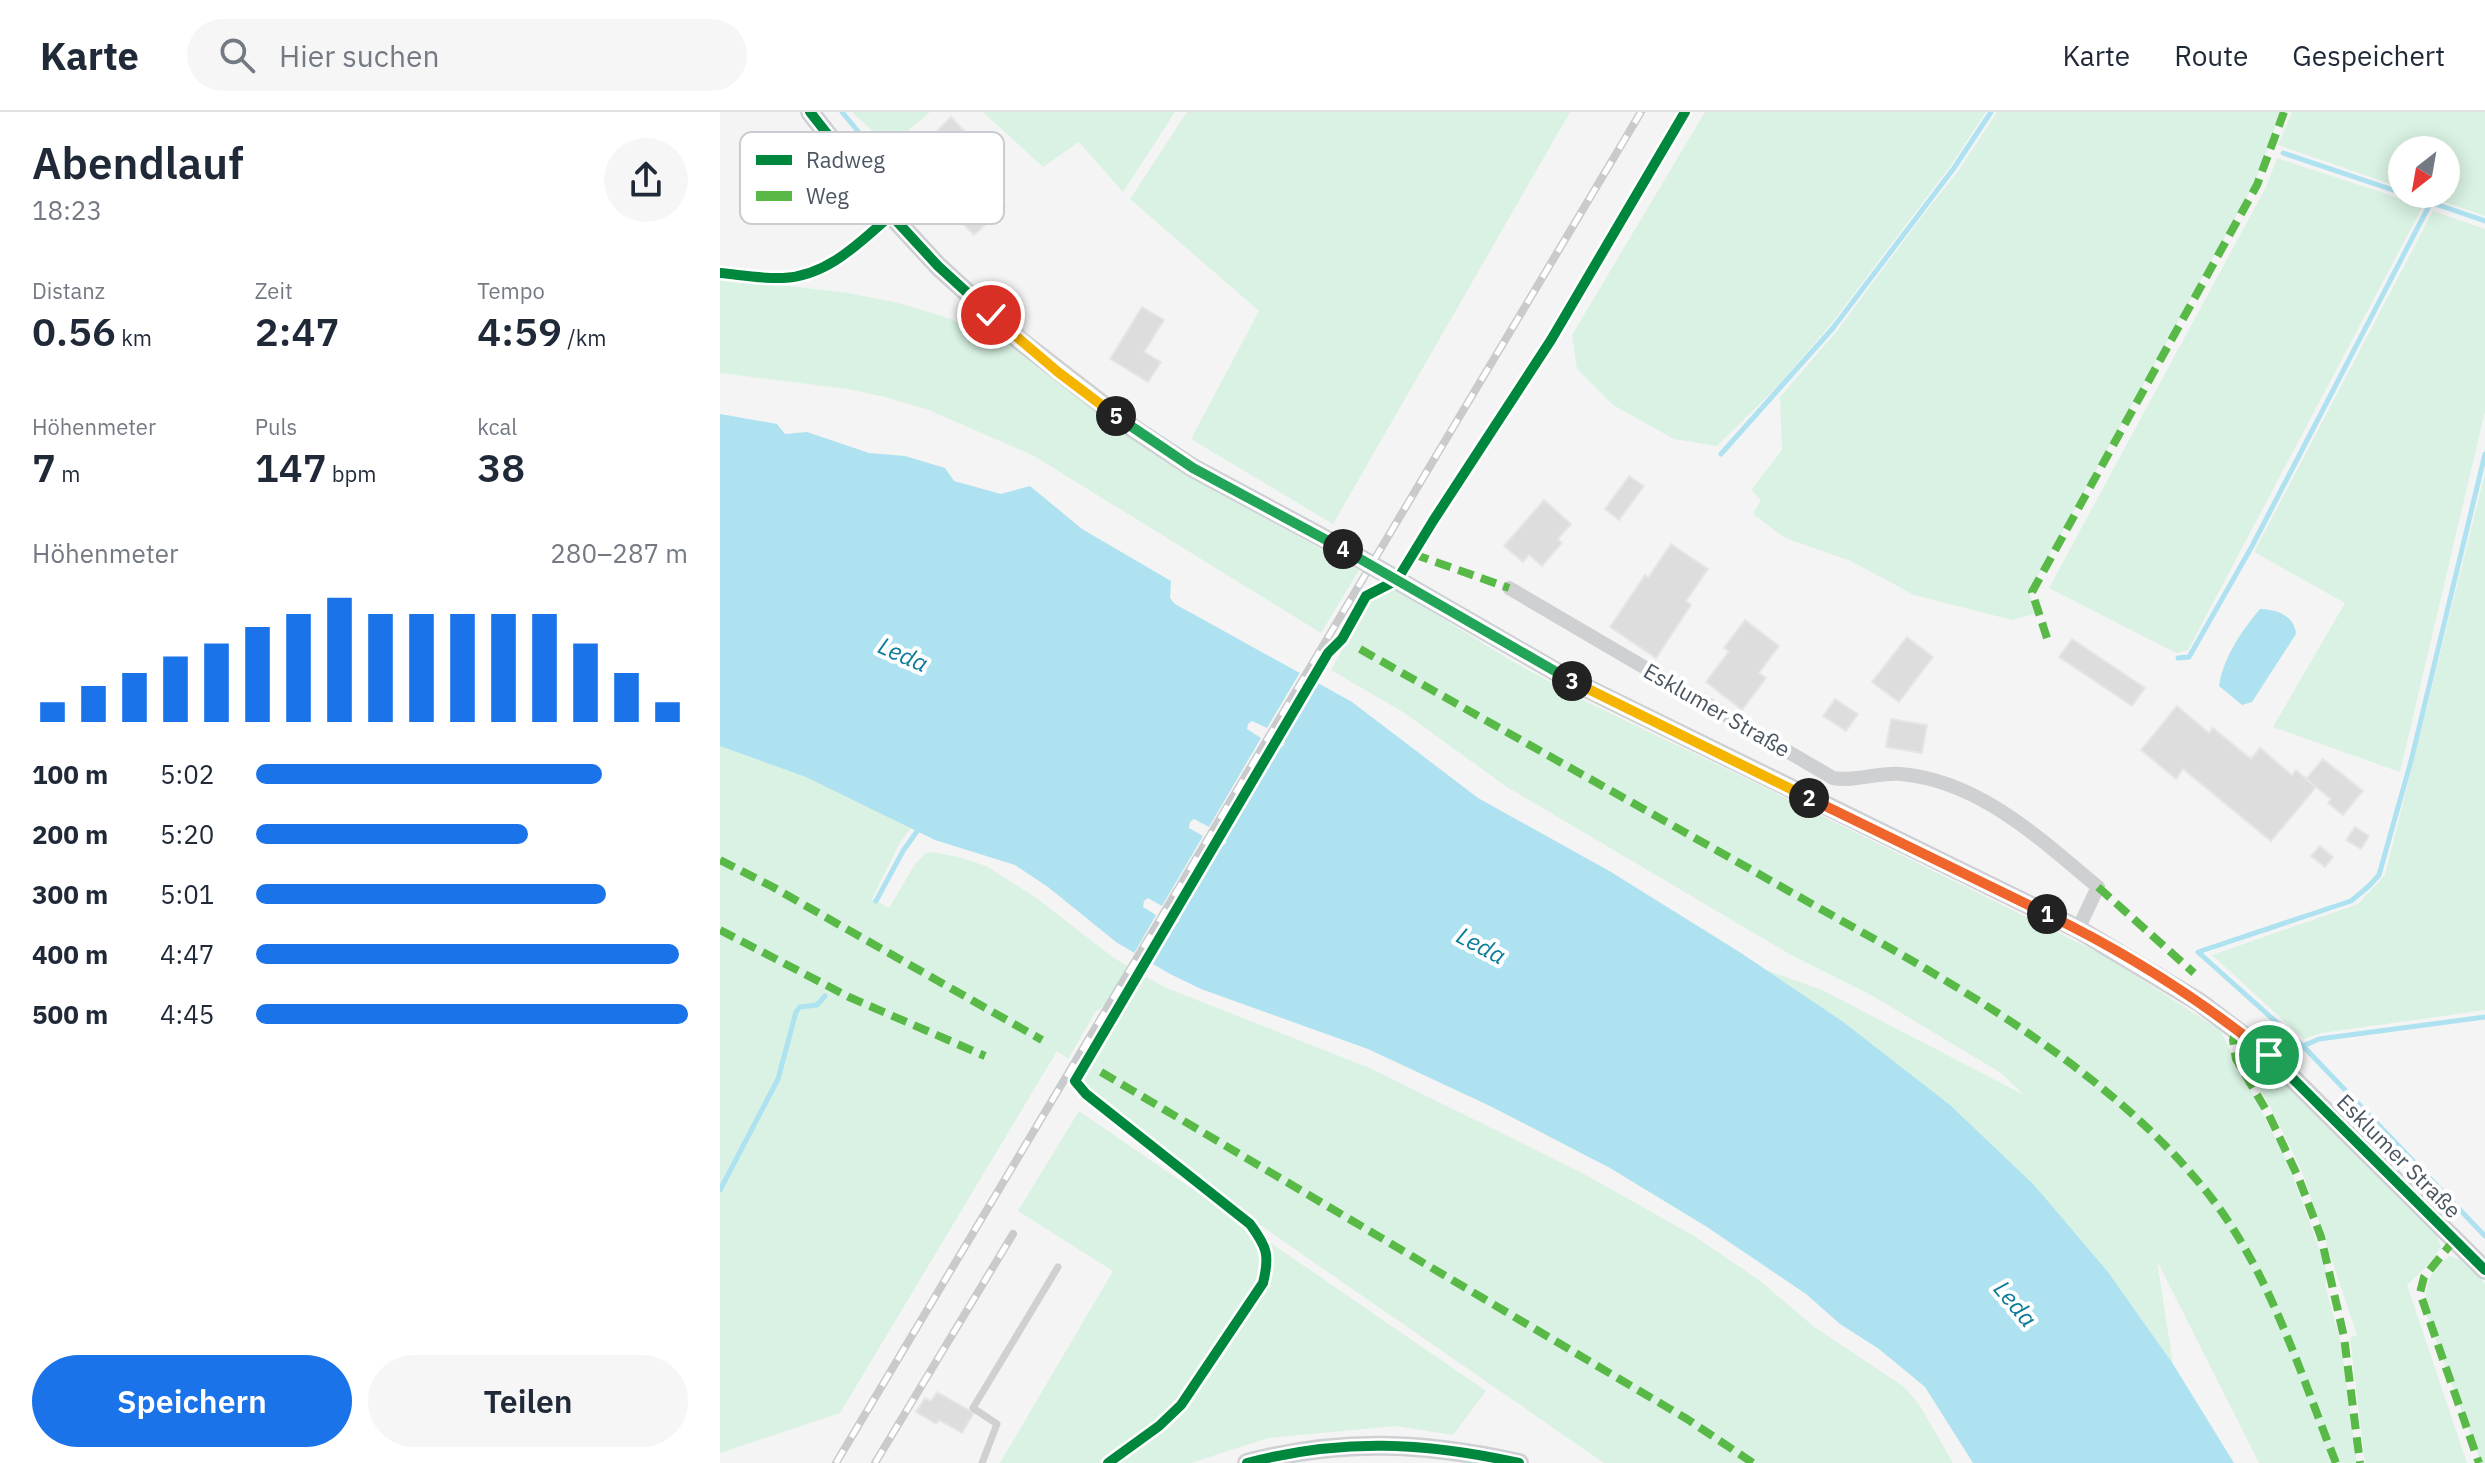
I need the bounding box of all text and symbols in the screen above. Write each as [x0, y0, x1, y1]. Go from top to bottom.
search box [187, 19, 747, 91]
text: Karte [40, 31, 139, 80]
icon: search [215, 33, 259, 77]
text: Hier suchen [279, 36, 440, 75]
text: Karte [2062, 37, 2130, 74]
text: Route [2174, 37, 2248, 74]
text: Gespeichert [2292, 37, 2445, 74]
legend [740, 132, 1004, 224]
text: Abendlauf [32, 134, 244, 191]
north arrow [2388, 136, 2460, 208]
map controls [2388, 136, 2460, 208]
button: share [604, 138, 688, 222]
text: Radweg [806, 145, 885, 174]
text: Weg [806, 181, 849, 210]
text: 18:23 [32, 193, 102, 227]
text: Distanz [32, 276, 105, 305]
text: Zeit [255, 276, 293, 305]
text: Tempo [477, 276, 545, 305]
pin [957, 281, 1025, 349]
icon: check [969, 293, 1013, 337]
text: 0.56 [32, 305, 116, 357]
text: 2:47 [255, 305, 339, 357]
text: 4:59 [477, 305, 562, 357]
text: km [116, 323, 152, 352]
text: /km [562, 323, 607, 352]
pin: 5 [1096, 396, 1136, 436]
text: 5 [1109, 401, 1123, 430]
text: Höhenmeter [32, 412, 156, 441]
text: Puls [255, 412, 297, 441]
text: kcal [477, 412, 517, 441]
text: 7 [32, 441, 56, 493]
text: 147 [255, 441, 327, 493]
text: 38 [477, 441, 525, 493]
text: m [56, 459, 80, 488]
text: bpm [327, 459, 377, 488]
pin: 4 [1323, 529, 1363, 569]
text: 4 [1336, 534, 1350, 563]
text: Höhenmeter [32, 536, 179, 570]
text: 280–287 m [550, 536, 688, 570]
water label: Leda [873, 629, 933, 679]
street label: Esklumer Straße [1639, 656, 1796, 763]
pin: 3 [1552, 661, 1592, 701]
text: 3 [1565, 666, 1579, 695]
text: 100 m [32, 757, 108, 791]
text: 5:02 [160, 757, 214, 791]
pin: 2 [1789, 778, 1829, 818]
text: 2 [1802, 783, 1816, 812]
text: 200 m [32, 817, 108, 851]
text: 5:20 [160, 817, 214, 851]
text: 300 m [32, 877, 108, 911]
text: 5:01 [160, 877, 214, 911]
pin: 1 [2027, 894, 2067, 934]
text: 1 [2040, 899, 2054, 928]
water label: Leda [1451, 919, 1512, 971]
text: 400 m [32, 937, 108, 971]
text: 4:47 [160, 937, 214, 971]
text: 500 m [32, 997, 108, 1031]
text: 4:45 [160, 997, 214, 1031]
pin [2235, 1021, 2303, 1089]
icon: arrive [2247, 1033, 2291, 1077]
street label: Esklumer Straße [2331, 1087, 2468, 1224]
water label: Leda [1987, 1273, 2045, 1333]
button: Speichern [32, 1355, 352, 1447]
button: Teilen [368, 1355, 688, 1447]

